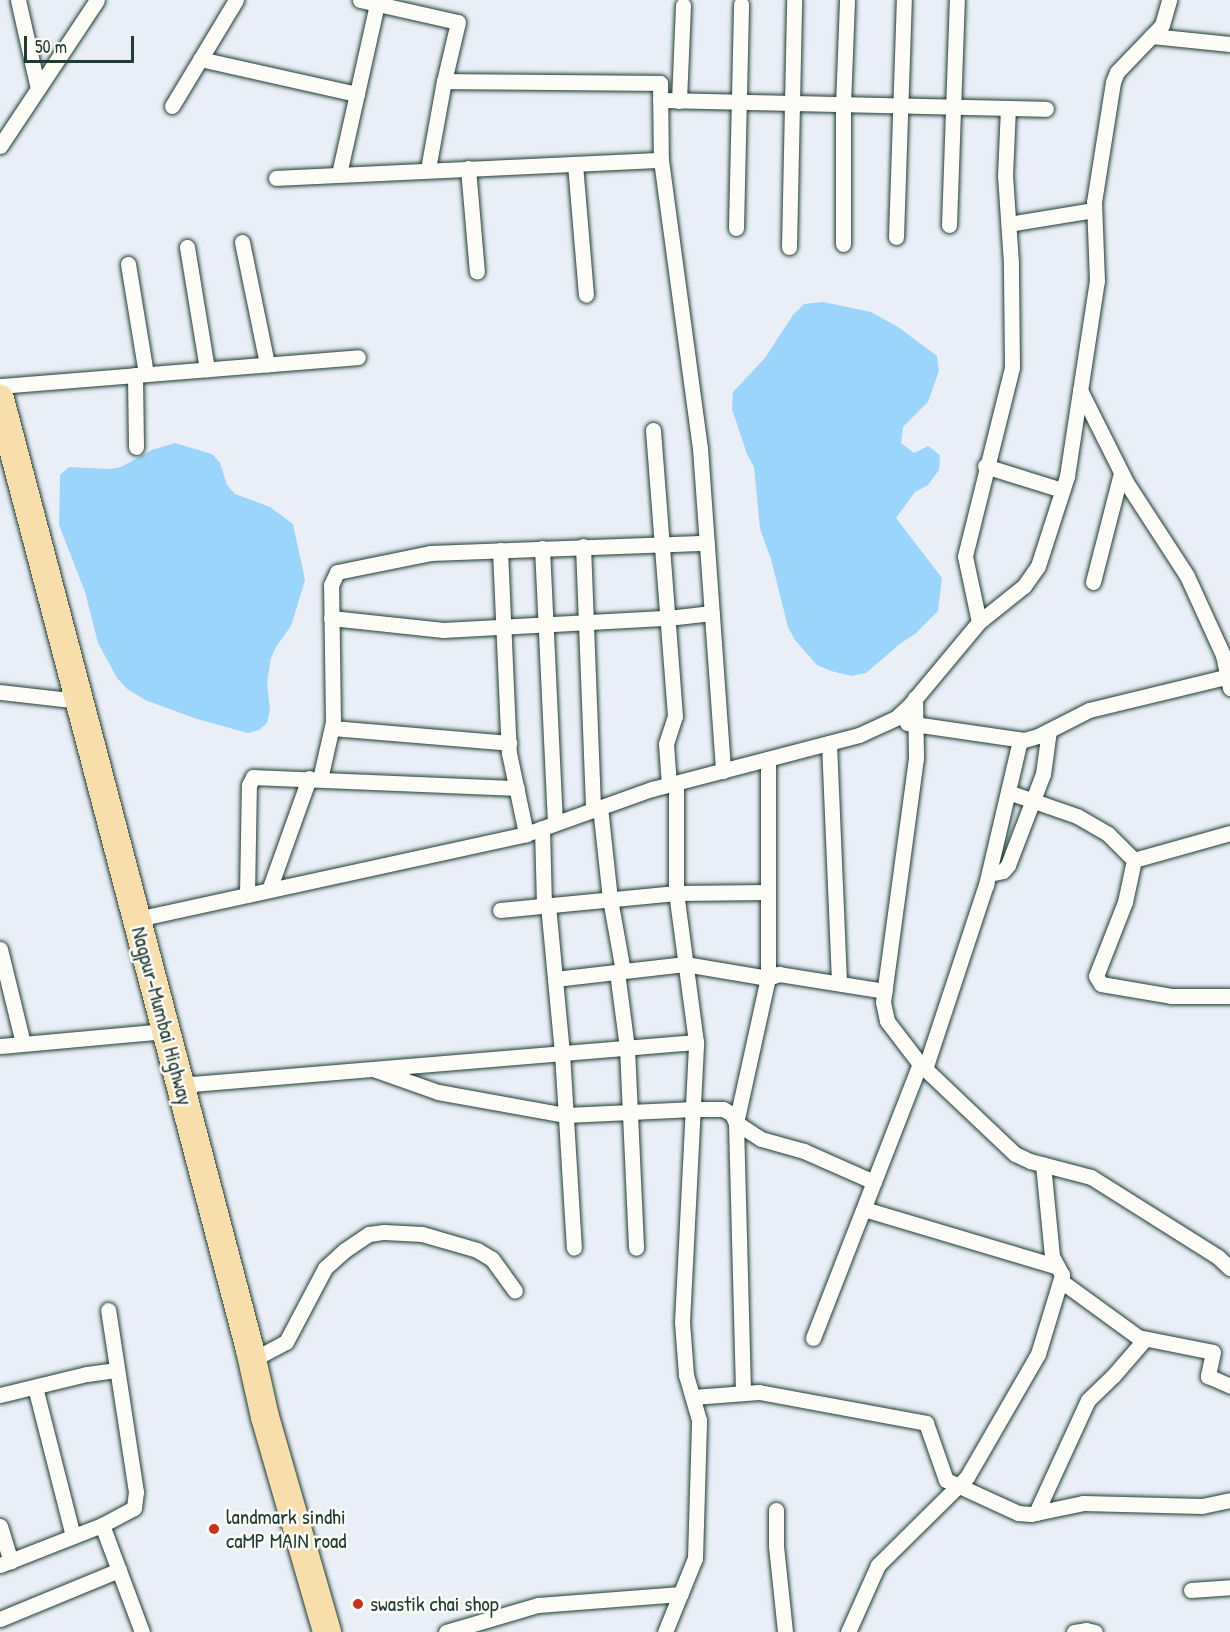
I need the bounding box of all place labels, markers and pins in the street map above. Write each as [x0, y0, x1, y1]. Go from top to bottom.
place label: landmark sindhi caMP MAIN road [226, 1504, 346, 1554]
marker: landmark sindhi caMP MAIN road [207, 1522, 221, 1536]
place label: swastik chai shop [370, 1591, 499, 1617]
marker: swastik chai shop [351, 1597, 365, 1611]

